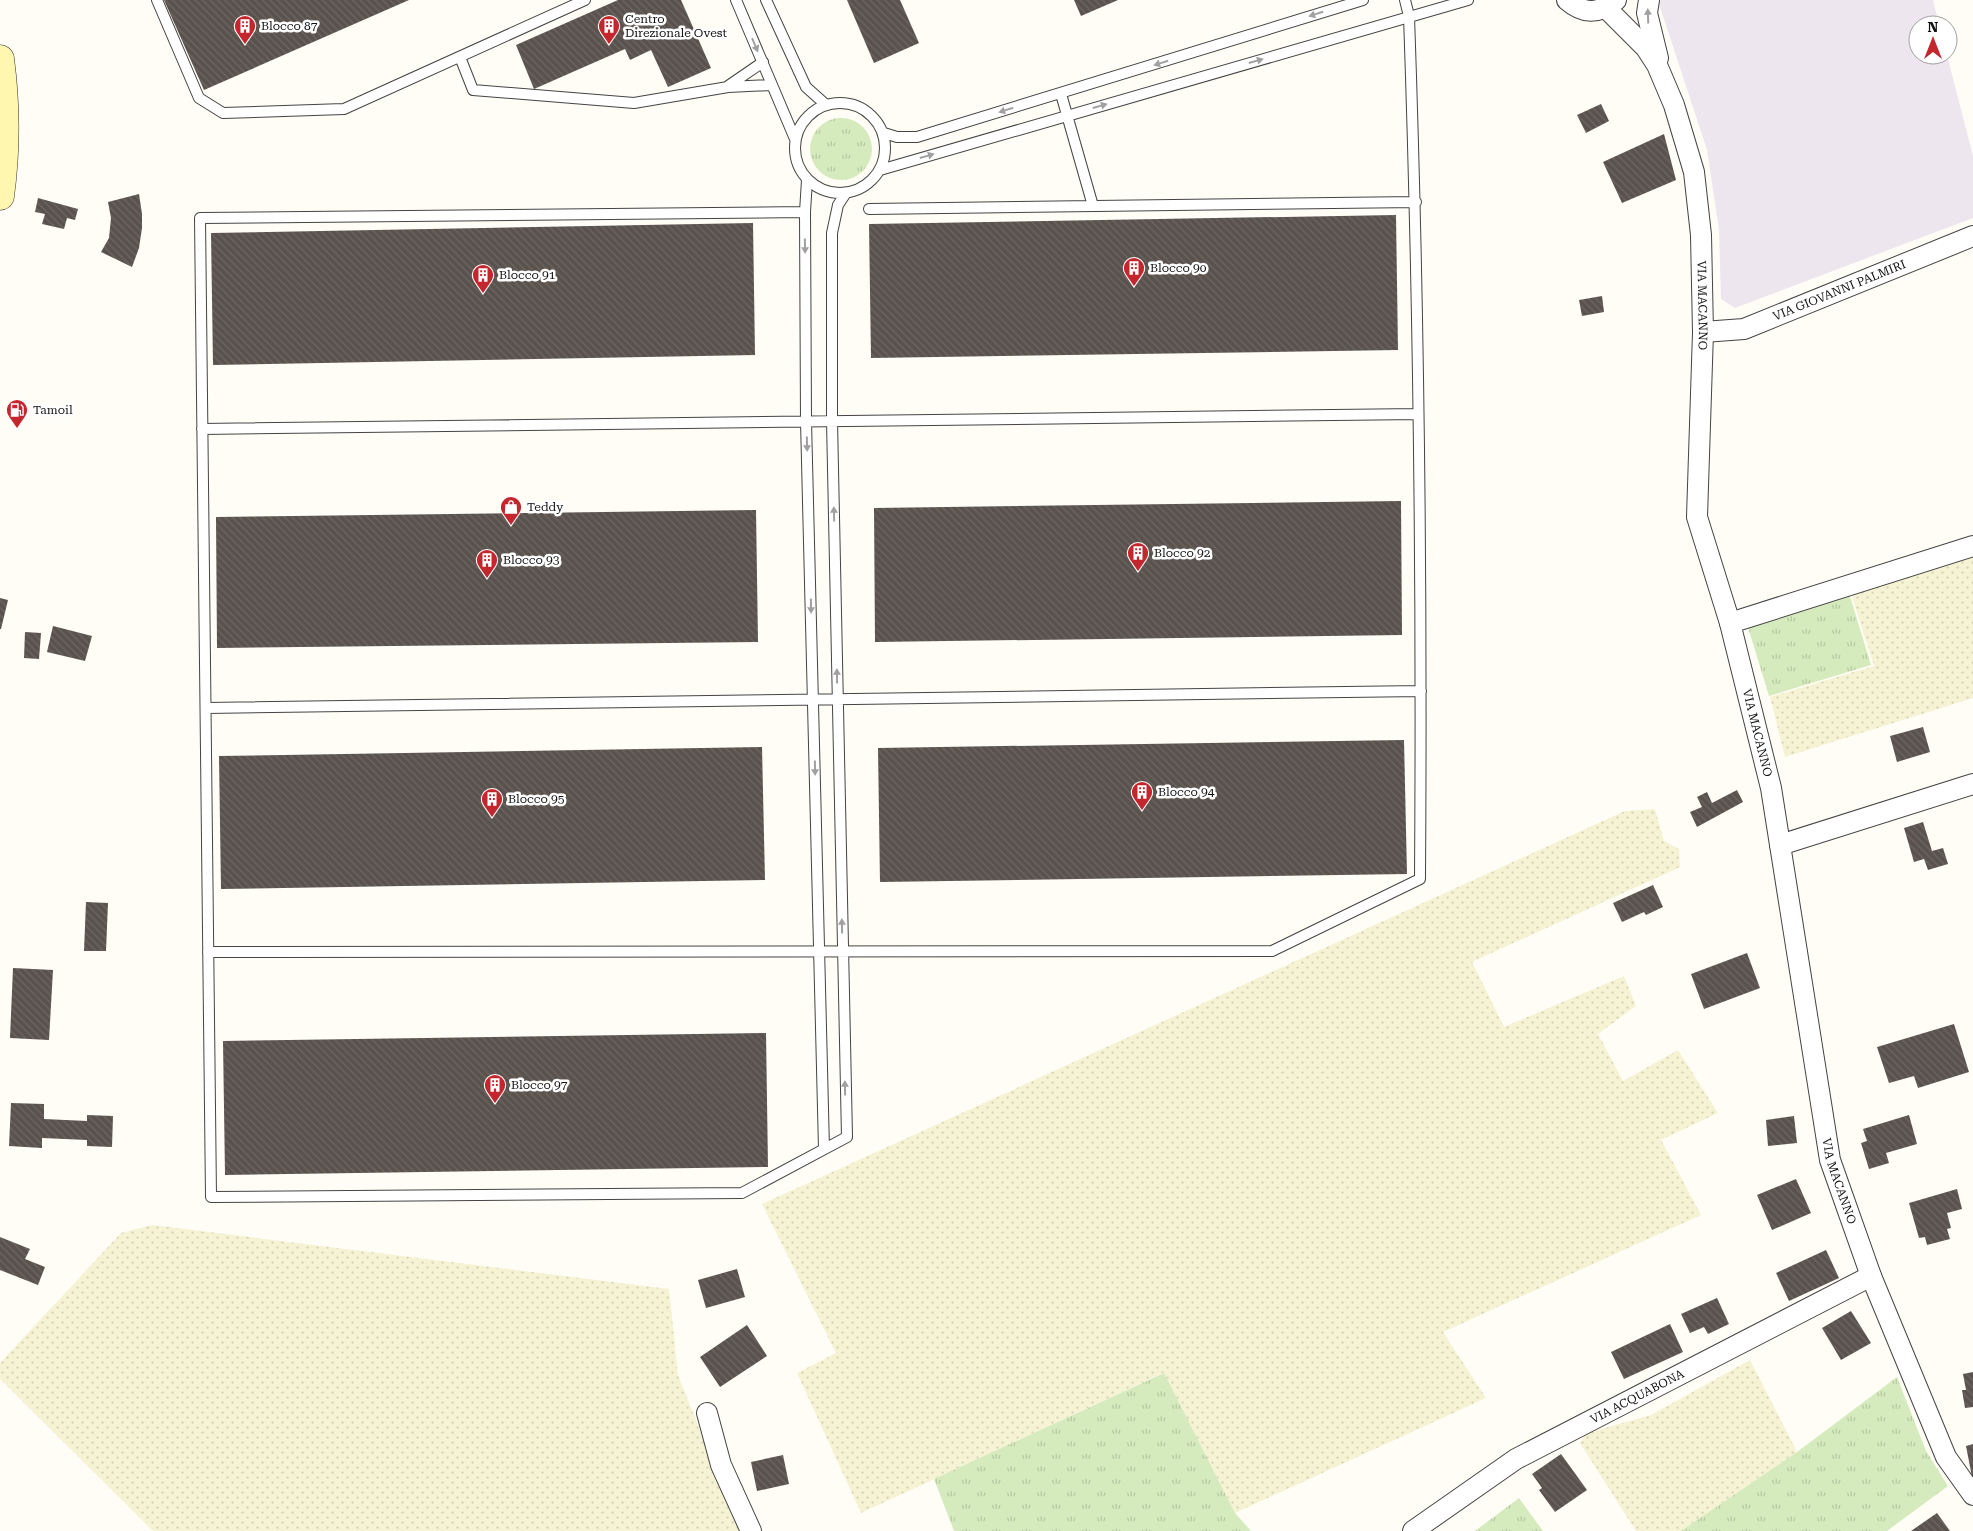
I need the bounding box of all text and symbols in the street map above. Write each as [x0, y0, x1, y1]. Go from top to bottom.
one-way arrow [1644, 8, 1652, 24]
one-way arrow [1309, 11, 1324, 19]
place label: Centro Direzionale Ovest [625, 12, 727, 40]
building icon: Blocco 87 [233, 14, 257, 45]
building icon: Centro Direzionale Ovest [597, 14, 621, 45]
north arrow [1908, 15, 1958, 65]
place label: Blocco 87 [261, 19, 318, 33]
text: N [1928, 19, 1939, 35]
one-way arrow [752, 38, 760, 52]
one-way arrow [1249, 56, 1264, 64]
one-way arrow [1153, 59, 1168, 67]
one-way arrow [1093, 102, 1108, 110]
one-way arrow [998, 107, 1013, 115]
one-way arrow [920, 152, 935, 160]
one-way arrow [801, 238, 809, 254]
building icon: Blocco 90 [1122, 256, 1146, 287]
street label: VIA GIOVANNI PALMIRI [1771, 257, 1908, 324]
street label: VIA MACANNO [1695, 260, 1710, 350]
place label: Blocco 90 [1150, 261, 1207, 275]
building icon: Blocco 91 [471, 263, 495, 294]
place label: Blocco 91 [499, 268, 556, 282]
fuel station icon: Tamoil [5, 398, 29, 429]
place label: Tamoil [33, 403, 73, 417]
one-way arrow [803, 436, 811, 452]
shop icon: Teddy [499, 495, 523, 526]
place label: Teddy [527, 500, 564, 514]
one-way arrow [829, 505, 837, 521]
building icon: Blocco 92 [1126, 541, 1150, 572]
place label: Blocco 92 [1154, 546, 1211, 560]
building icon: Blocco 93 [475, 548, 499, 579]
place label: Blocco 93 [503, 553, 560, 567]
one-way arrow [807, 598, 815, 614]
one-way arrow [833, 668, 841, 684]
street label: VIA MACANNO [1740, 688, 1775, 778]
one-way arrow [811, 761, 819, 777]
building icon: Blocco 94 [1130, 780, 1154, 811]
place label: Blocco 94 [1158, 785, 1215, 799]
building icon: Blocco 95 [480, 787, 504, 818]
place label: Blocco 95 [508, 792, 565, 806]
one-way arrow [838, 918, 846, 934]
building icon: Blocco 97 [483, 1073, 507, 1104]
place label: Blocco 97 [511, 1078, 568, 1092]
one-way arrow [841, 1080, 849, 1096]
street label: VIA MACANNO [1820, 1137, 1859, 1226]
street label: VIA ACQUABONA [1588, 1366, 1687, 1426]

